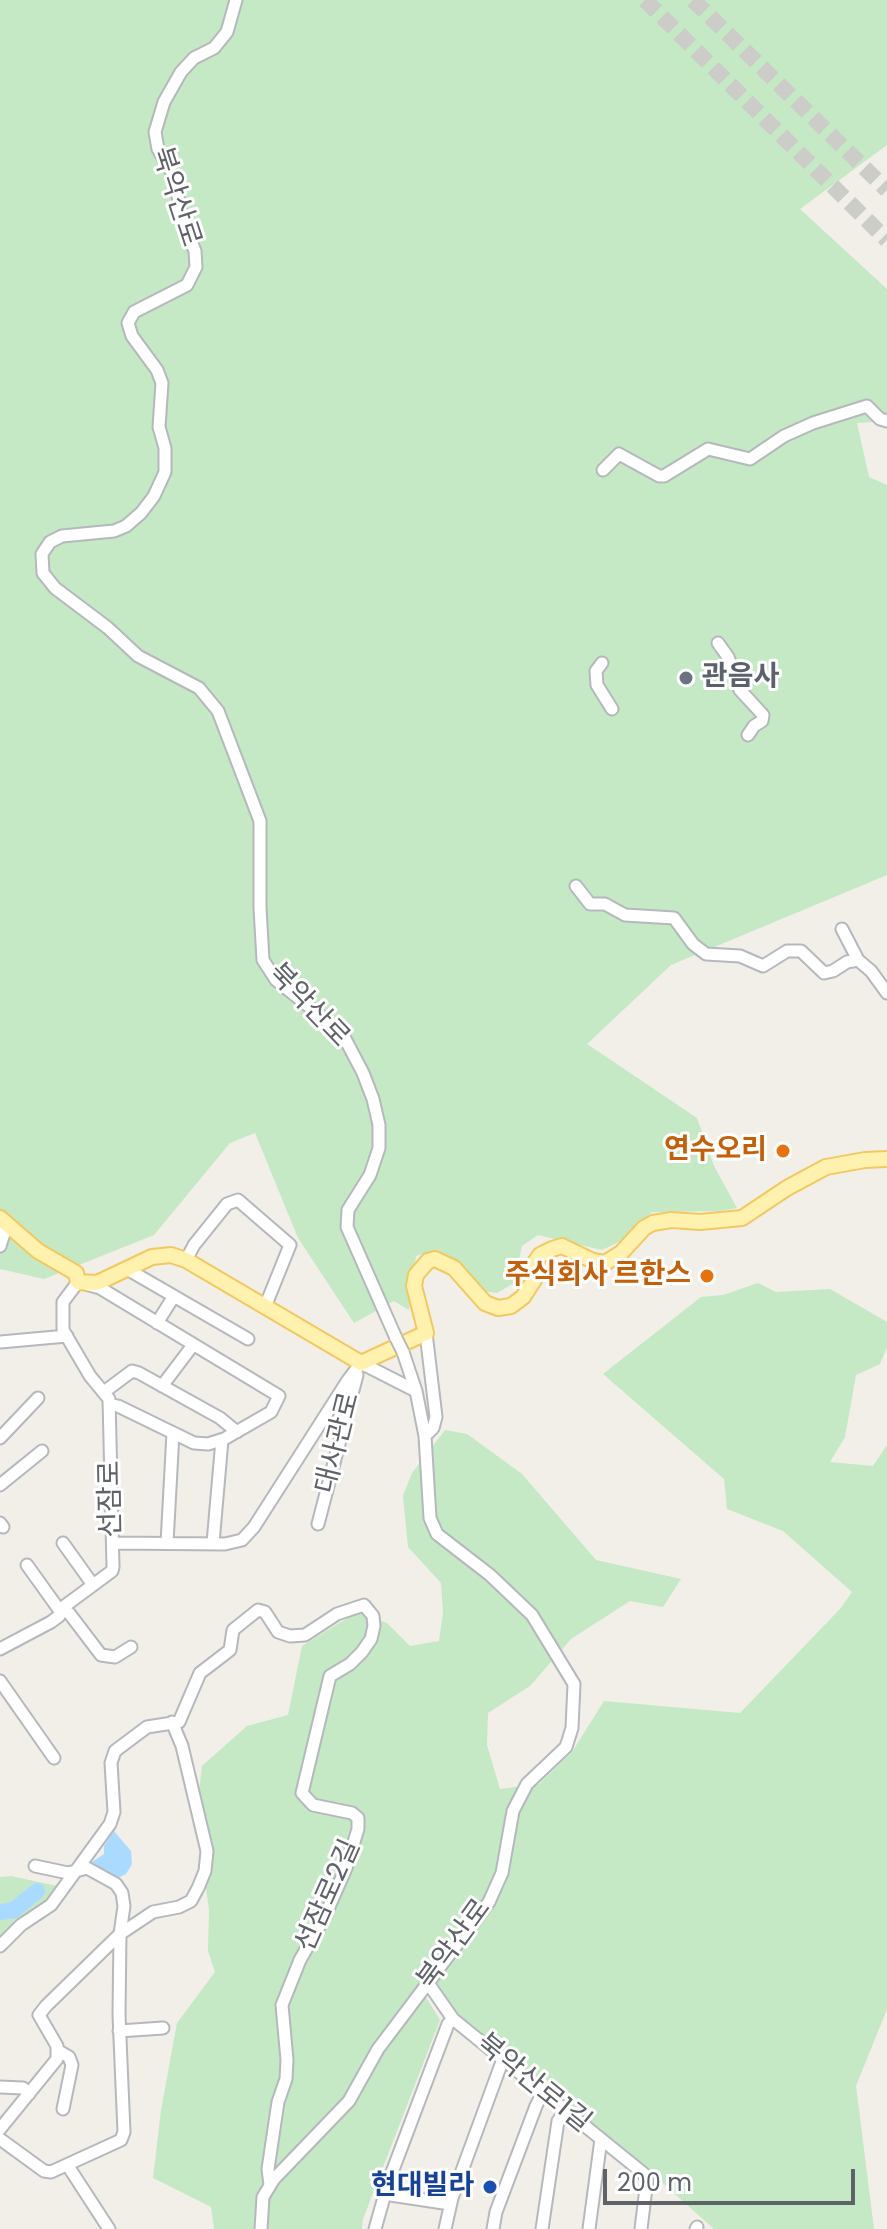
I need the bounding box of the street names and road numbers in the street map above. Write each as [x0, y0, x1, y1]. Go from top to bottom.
street label: 북악산로 [143, 143, 207, 251]
street label: 북악산로 [260, 957, 356, 1055]
street label: 대사관로 [310, 1389, 368, 1497]
street label: 선잠로 [95, 1460, 129, 1538]
street label: 선잠로2길 [289, 1835, 369, 1957]
street label: 북악산로 [411, 1893, 499, 1997]
street label: 북악산로1길 [469, 2028, 597, 2140]

